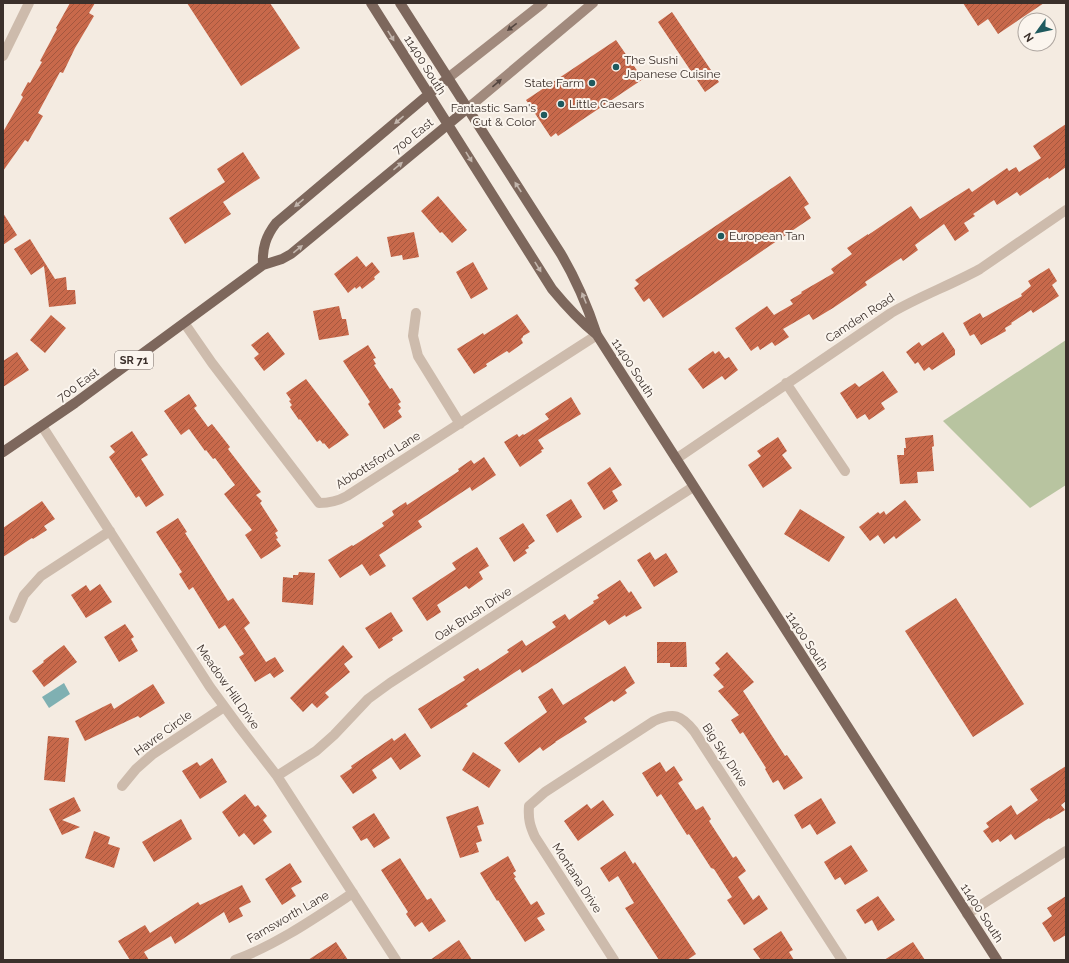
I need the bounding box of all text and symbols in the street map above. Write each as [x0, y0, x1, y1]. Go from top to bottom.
north arrow [1017, 12, 1057, 52]
one-way arrow [507, 23, 518, 32]
one-way arrow [388, 30, 395, 42]
text: N [1021, 30, 1037, 44]
street label: 11400 South [401, 33, 449, 97]
place label: The Sushi Japanese Cuisine [624, 53, 721, 81]
marker: The Sushi Japanese Cuisine [611, 62, 621, 72]
place label: State Farm [524, 76, 584, 90]
one-way arrow [492, 78, 503, 87]
marker: State Farm [587, 78, 597, 88]
place label: Little Caesars [569, 97, 644, 111]
marker: Little Caesars [556, 99, 566, 109]
place label: Fantastic Sam's Cut & Color [451, 101, 537, 129]
marker: Fantastic Sam's Cut & Color [539, 110, 549, 120]
one-way arrow [393, 115, 404, 124]
street label: 700 East [390, 116, 436, 156]
one-way arrow [465, 152, 473, 162]
one-way arrow [392, 161, 403, 170]
one-way arrow [514, 181, 522, 192]
one-way arrow [294, 199, 305, 208]
place label: European Tan [729, 229, 805, 243]
marker: European Tan [716, 231, 726, 241]
one-way arrow [292, 244, 303, 253]
one-way arrow [535, 261, 542, 273]
street label: Camden Road [823, 291, 897, 345]
one-way arrow [580, 292, 586, 304]
street label: 11400 South [609, 336, 657, 400]
road number: SR 71 [115, 351, 153, 369]
street label: 700 East [55, 365, 101, 405]
street label: Abbottsford Lane [333, 428, 423, 492]
street label: Oak Brush Drive [432, 584, 514, 644]
street label: 11400 South [783, 609, 831, 673]
street label: Meadow Hill Drive [194, 642, 262, 732]
street label: Havre Circle [132, 708, 194, 758]
street label: Big Sky Drive [699, 721, 751, 789]
street label: Montana Drive [549, 841, 605, 915]
street label: 11400 South [958, 881, 1006, 945]
street label: Farnsworth Lane [245, 888, 331, 946]

